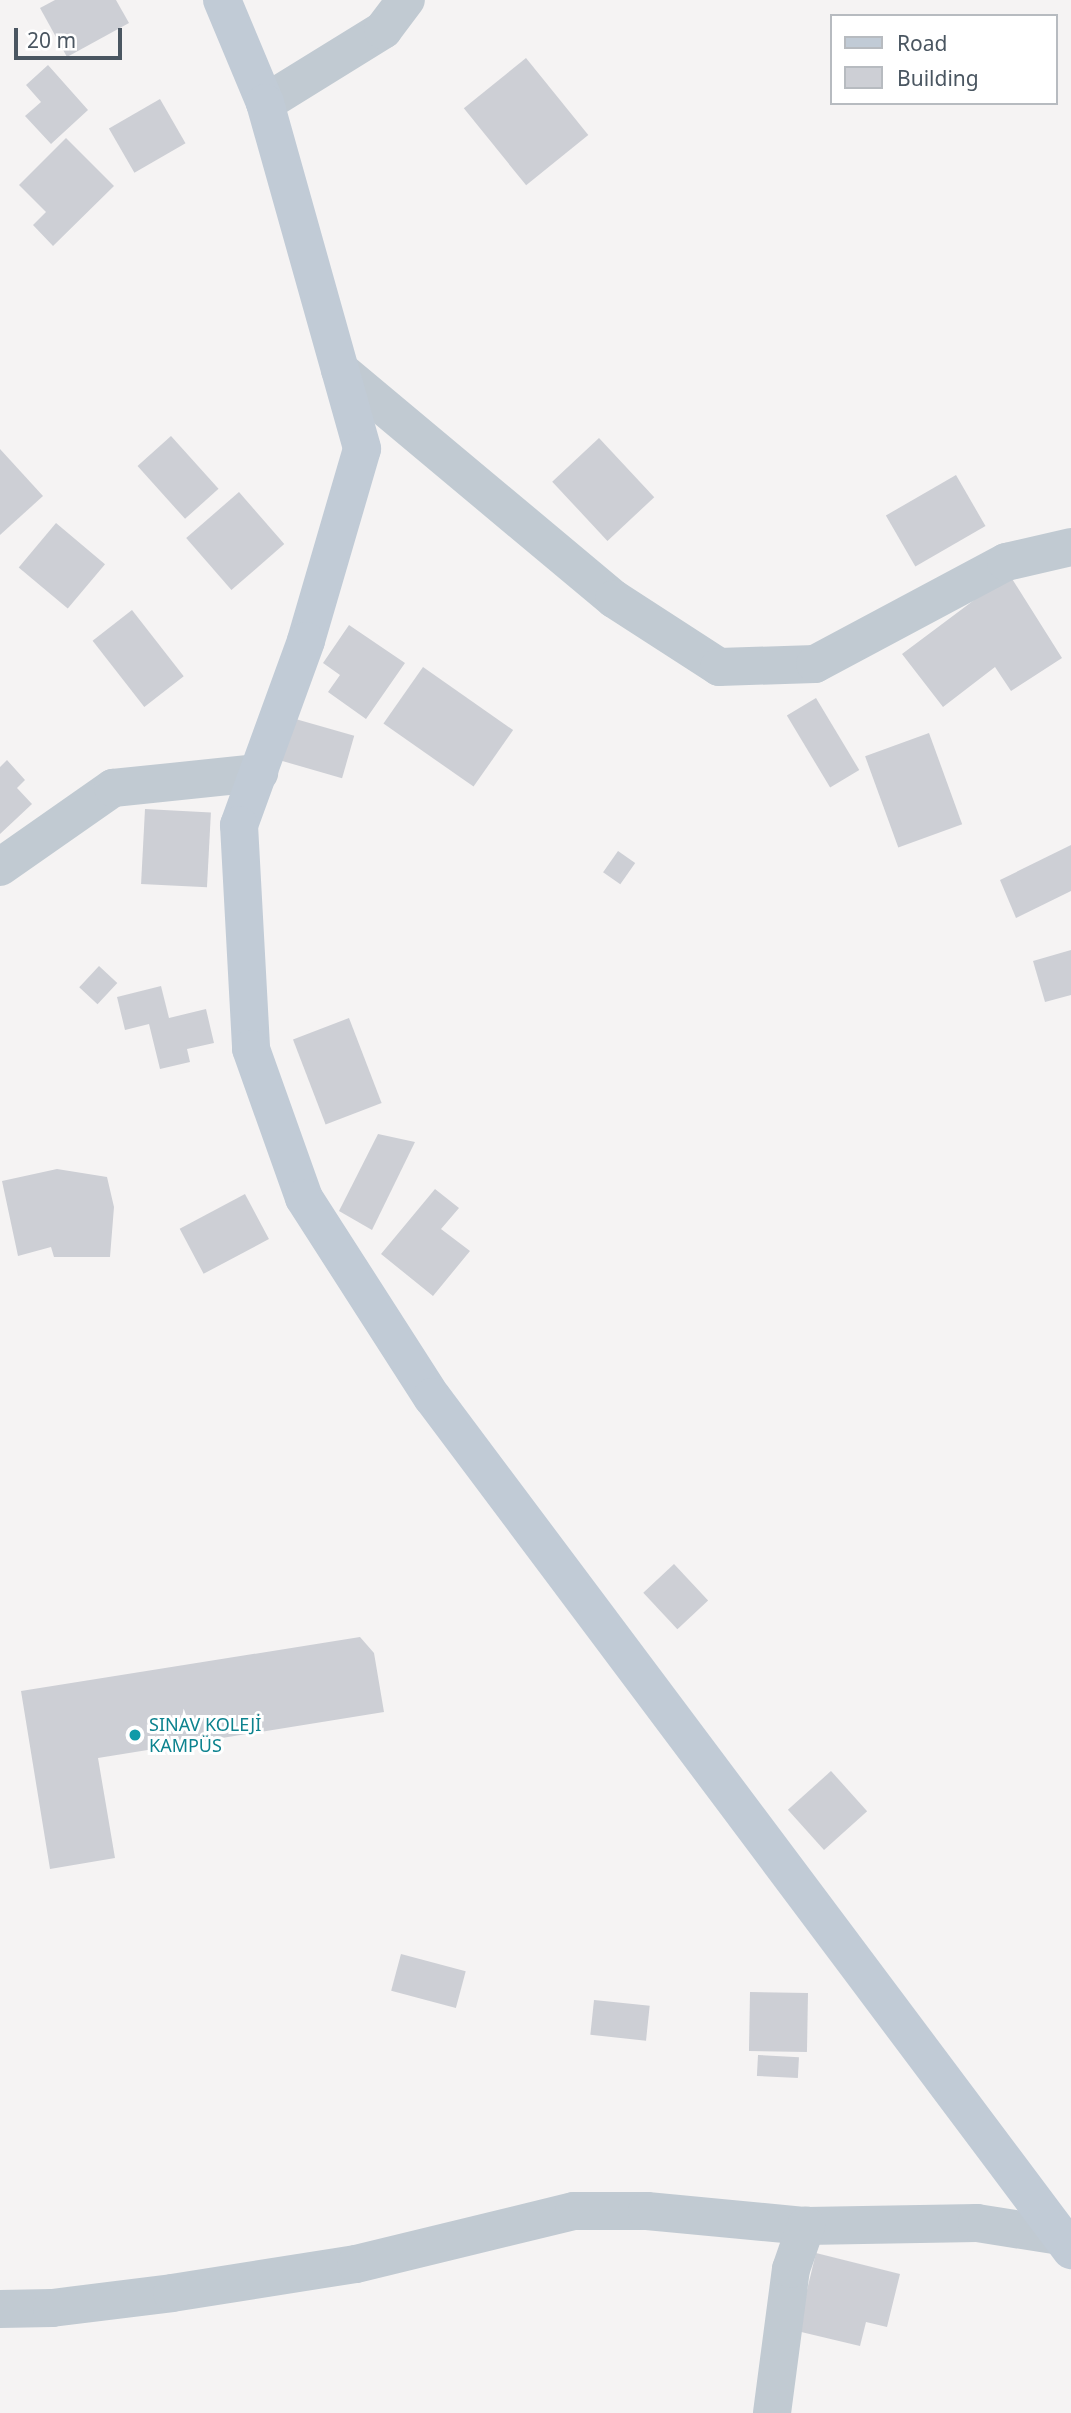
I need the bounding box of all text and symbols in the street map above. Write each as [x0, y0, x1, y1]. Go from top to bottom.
scale bar [18, 14, 126, 58]
legend [830, 14, 1057, 105]
text: 20 m [27, 26, 76, 54]
text: Road [897, 29, 947, 57]
text: Building [897, 64, 979, 92]
place label: SINAV KOLEJİ KAMPÜS [149, 1714, 261, 1756]
marker: SINAV KOLEJİ KAMPÜS [127, 1727, 143, 1743]

